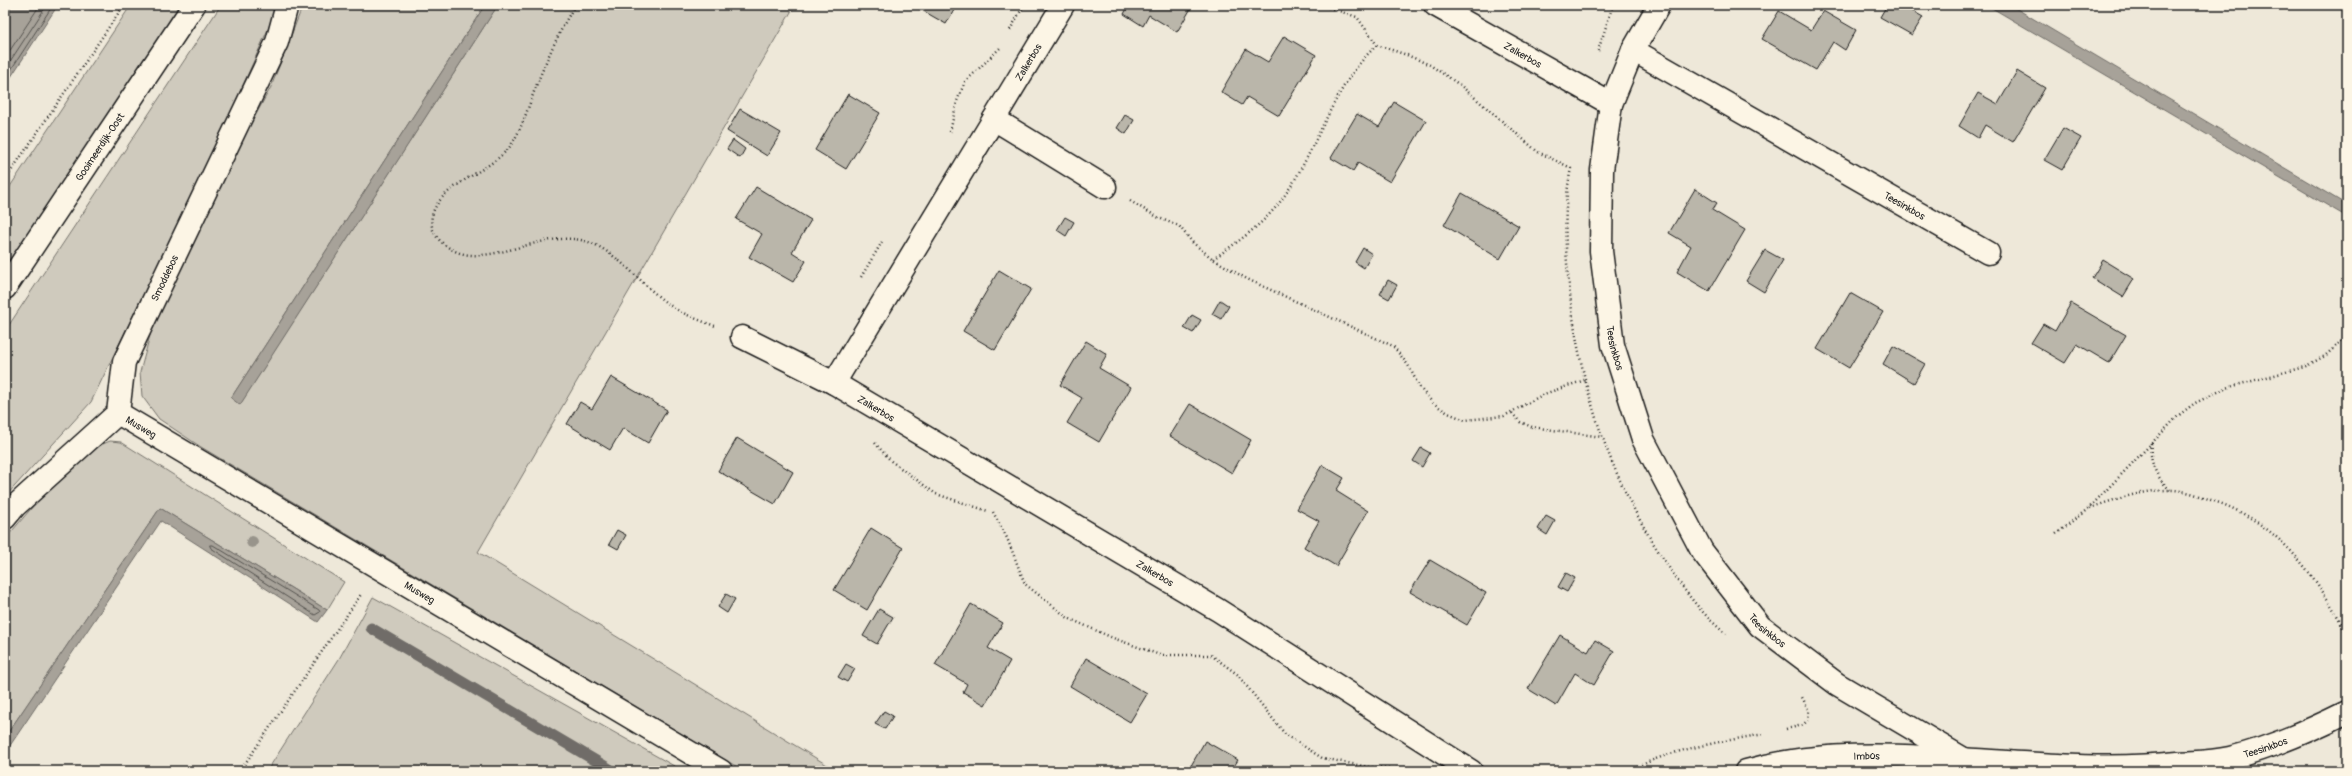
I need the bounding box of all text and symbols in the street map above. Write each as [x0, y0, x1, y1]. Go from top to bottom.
street label: Zalkerbos [1502, 40, 1544, 71]
street label: Zalkerbos [1013, 41, 1045, 83]
street label: Gooimeerdijk-Oost [73, 110, 128, 183]
street label: Teesinkbos [1881, 190, 1927, 223]
street label: Smoddebos [149, 253, 181, 303]
street label: Teesinkbos [1604, 325, 1626, 373]
street label: Zalkerbos [855, 393, 897, 425]
street label: Musweg [123, 414, 158, 441]
street label: Zalkerbos [1134, 558, 1176, 590]
street label: Musweg [402, 579, 437, 607]
street label: Teesinkbos [1746, 611, 1788, 651]
street label: Teesinkbos [2242, 735, 2290, 761]
street label: Imbos [1853, 750, 1880, 763]

